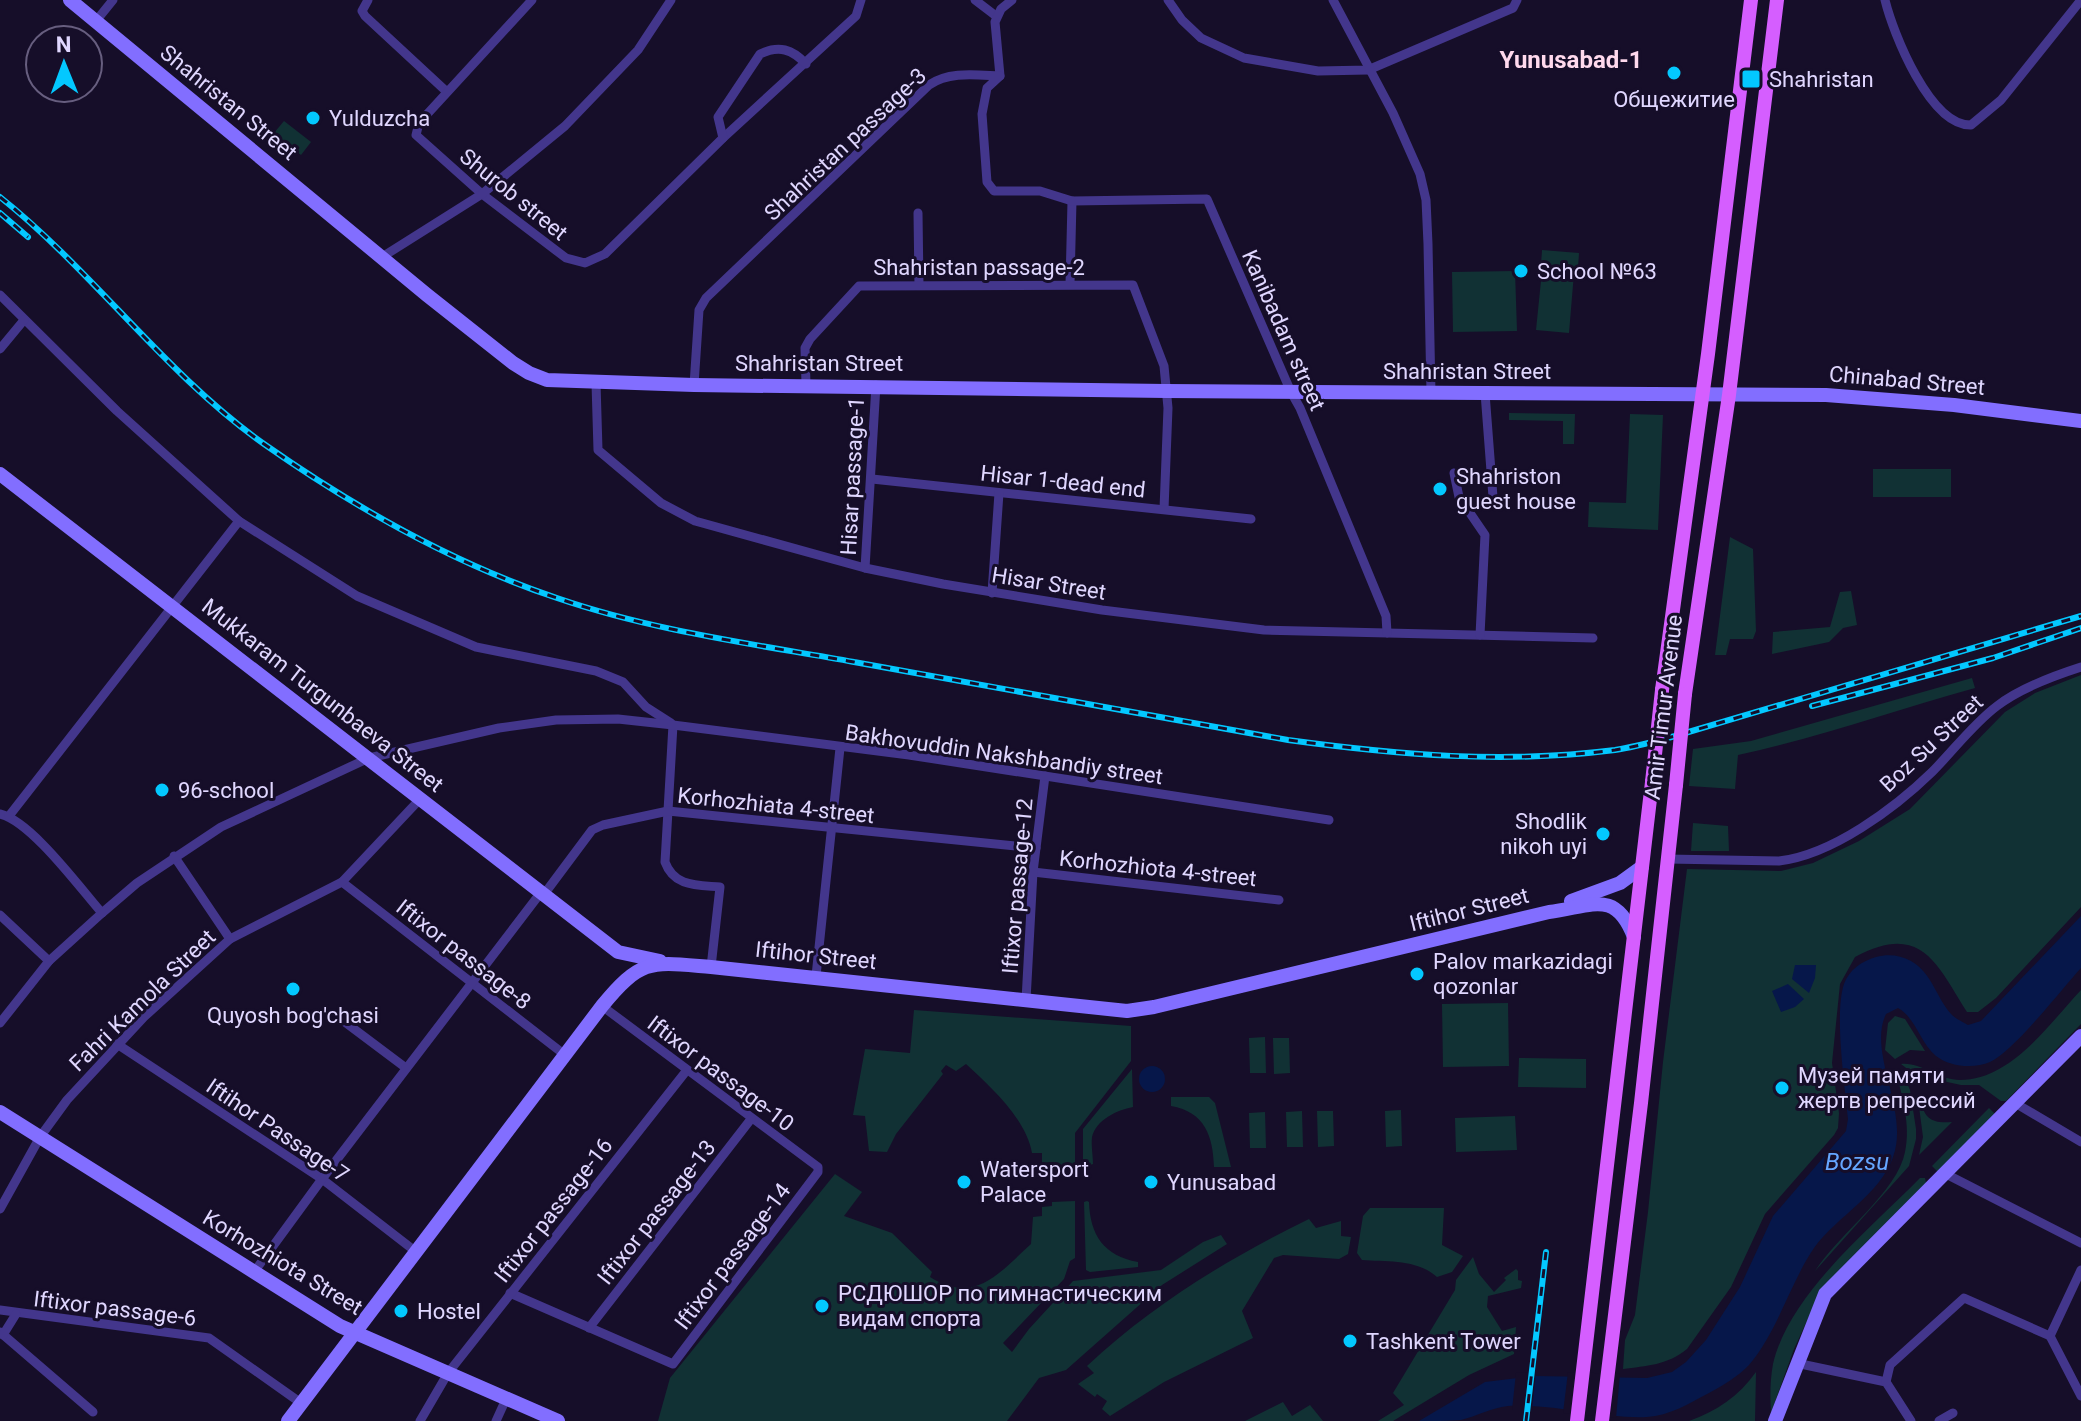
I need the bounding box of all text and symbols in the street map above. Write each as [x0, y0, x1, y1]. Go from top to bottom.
north arrow [24, 24, 104, 104]
text: N [56, 32, 72, 57]
street label: Shahristan Street [155, 40, 302, 165]
district label: Yunusabad-1 [1500, 46, 1643, 74]
street label: Shahristan passage-3 [759, 63, 931, 226]
marker: Общежитие [1665, 64, 1683, 82]
place label: Shahristan [1769, 67, 1874, 92]
marker: Shahristan [1740, 68, 1762, 90]
place label: Общежитие [1613, 87, 1735, 112]
place label: Yulduzcha [329, 106, 430, 131]
marker: Yulduzcha [304, 109, 322, 127]
street label: Shurob street [455, 143, 573, 245]
street label: Kanibadam street [1237, 246, 1330, 414]
street label: Shahristan passage-2 [873, 255, 1085, 280]
place label: School №63 [1537, 259, 1657, 284]
marker: School №63 [1512, 262, 1530, 280]
street label: Shahristan Street [735, 351, 903, 376]
street label: Shahristan Street [1383, 359, 1551, 384]
street label: Chinabad Street [1828, 361, 1986, 400]
street label: Hisar passage-1 [836, 396, 869, 556]
street label: Hisar 1-dead end [979, 460, 1147, 503]
place label: Shahriston guest house [1456, 464, 1576, 514]
marker: Shahriston guest house [1431, 480, 1449, 498]
street label: Hisar Street [990, 562, 1108, 605]
street label: Mukkaram Turgunbaeva Street [197, 594, 448, 797]
street label: Amir Timur Avenue [1640, 613, 1687, 801]
street label: Boz Su Street [1875, 690, 1988, 797]
street label: Bakhovuddin Nakshbandiy street [843, 720, 1164, 789]
place label: 96-school [178, 778, 274, 803]
marker: 96-school [153, 781, 171, 799]
street label: Korhozhiаta 4-street [676, 783, 876, 828]
street label: Iftixor passage-12 [997, 797, 1038, 975]
place label: Shodlik nikoh uyi [1500, 809, 1588, 859]
marker: Shodlik nikoh uyi [1594, 825, 1612, 843]
street label: Korhozhiota 4-street [1058, 846, 1258, 891]
street label: Iftihor Street [1407, 883, 1531, 936]
street label: Iftixor passage-8 [391, 894, 536, 1015]
street label: Fahri Kamola Street [64, 924, 220, 1076]
street label: Iftihor Street [754, 937, 878, 974]
place label: Palov markazidagi qozonlar [1433, 949, 1613, 999]
marker: Palov markazidagi qozonlar [1408, 965, 1426, 983]
marker: Quyosh bog'chasi [284, 980, 302, 998]
place label: Quyosh bog'chasi [207, 1003, 379, 1028]
street label: Iftixor passage-10 [643, 1010, 799, 1136]
place label: Музей памяти жертв репрессий [1798, 1063, 1976, 1113]
street label: Iftihor Passage-7 [202, 1073, 354, 1187]
marker: Музей памяти жертв репрессий [1773, 1079, 1791, 1097]
street label: Iftixor passage-16 [489, 1133, 617, 1287]
street label: Iftixor passage-13 [592, 1135, 720, 1289]
water label: Bozsu [1825, 1148, 1889, 1176]
place label: Watersport Palace [980, 1157, 1089, 1207]
place label: Yunusabad [1167, 1170, 1276, 1195]
marker: Watersport Palace [955, 1173, 973, 1191]
marker: Yunusabad [1142, 1173, 1160, 1191]
street label: Iftixor passage-14 [669, 1178, 795, 1334]
street label: Korhozhiota Street [198, 1205, 367, 1320]
place label: РСДЮШОР по гимнастическим видам спорта [838, 1281, 1162, 1331]
street label: Iftixor passage-6 [32, 1286, 198, 1331]
marker: РСДЮШОР по гимнастическим видам спорта [813, 1297, 831, 1315]
place label: Hostel [417, 1299, 481, 1324]
marker: Hostel [392, 1302, 410, 1320]
place label: Tashkent Tower [1366, 1329, 1521, 1354]
marker: Tashkent Tower [1341, 1332, 1359, 1350]

